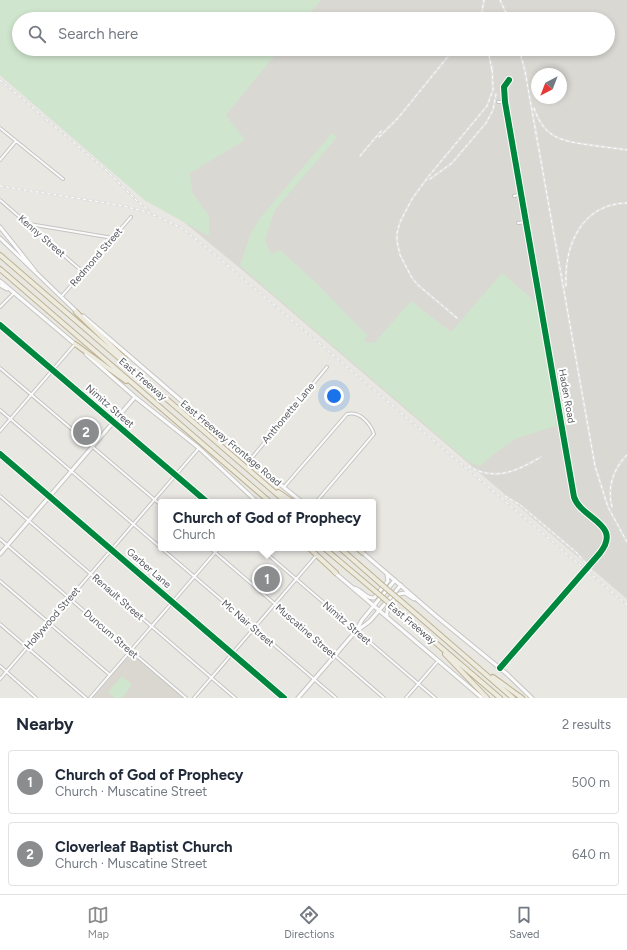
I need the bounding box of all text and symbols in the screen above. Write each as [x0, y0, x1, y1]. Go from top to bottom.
search box [12, 12, 615, 56]
icon: search [26, 23, 48, 45]
text: Search here [58, 25, 138, 43]
north arrow [531, 68, 567, 104]
street label: Kenny Street [16, 212, 68, 260]
street label: Redmond Street [67, 225, 125, 289]
street label: East Freeway [116, 355, 170, 404]
street label: Haden Road [556, 368, 578, 424]
street label: Anthonette Lane [259, 380, 318, 446]
street label: Nimitz Street [83, 381, 137, 431]
your location [324, 386, 344, 406]
street label: East Freeway Frontage Road [178, 397, 284, 489]
pin: 2 [73, 417, 99, 447]
popup [158, 499, 376, 551]
text: Church of God of Prophecy [173, 509, 361, 527]
text: Church [173, 527, 215, 542]
street label: Garber Lane [124, 545, 174, 591]
pin: 1 [254, 564, 280, 594]
street label: Renault Street [89, 571, 147, 623]
street label: Hollywood Street [21, 584, 83, 652]
street label: Mc Nair Street [219, 597, 277, 649]
street label: Nimitz Street [320, 598, 374, 648]
street label: East Freeway [385, 599, 440, 648]
street label: Muscatine Street [273, 601, 339, 661]
street label: Duncum Street [81, 607, 141, 661]
text: Nearby [16, 714, 74, 734]
text: 2 results [562, 717, 611, 732]
text: Church of God of Prophecy [55, 766, 243, 784]
text: 1 [27, 775, 33, 790]
text: 500 m [572, 775, 610, 790]
text: Church · Muscatine Street [55, 784, 207, 799]
text: Cloverleaf Baptist Church [55, 838, 233, 856]
text: 2 [26, 847, 34, 862]
text: 640 m [572, 847, 610, 862]
text: Church · Muscatine Street [55, 856, 207, 871]
tab: Map [87, 904, 109, 941]
tab: Directions [284, 904, 334, 941]
tab: Saved [509, 904, 540, 941]

